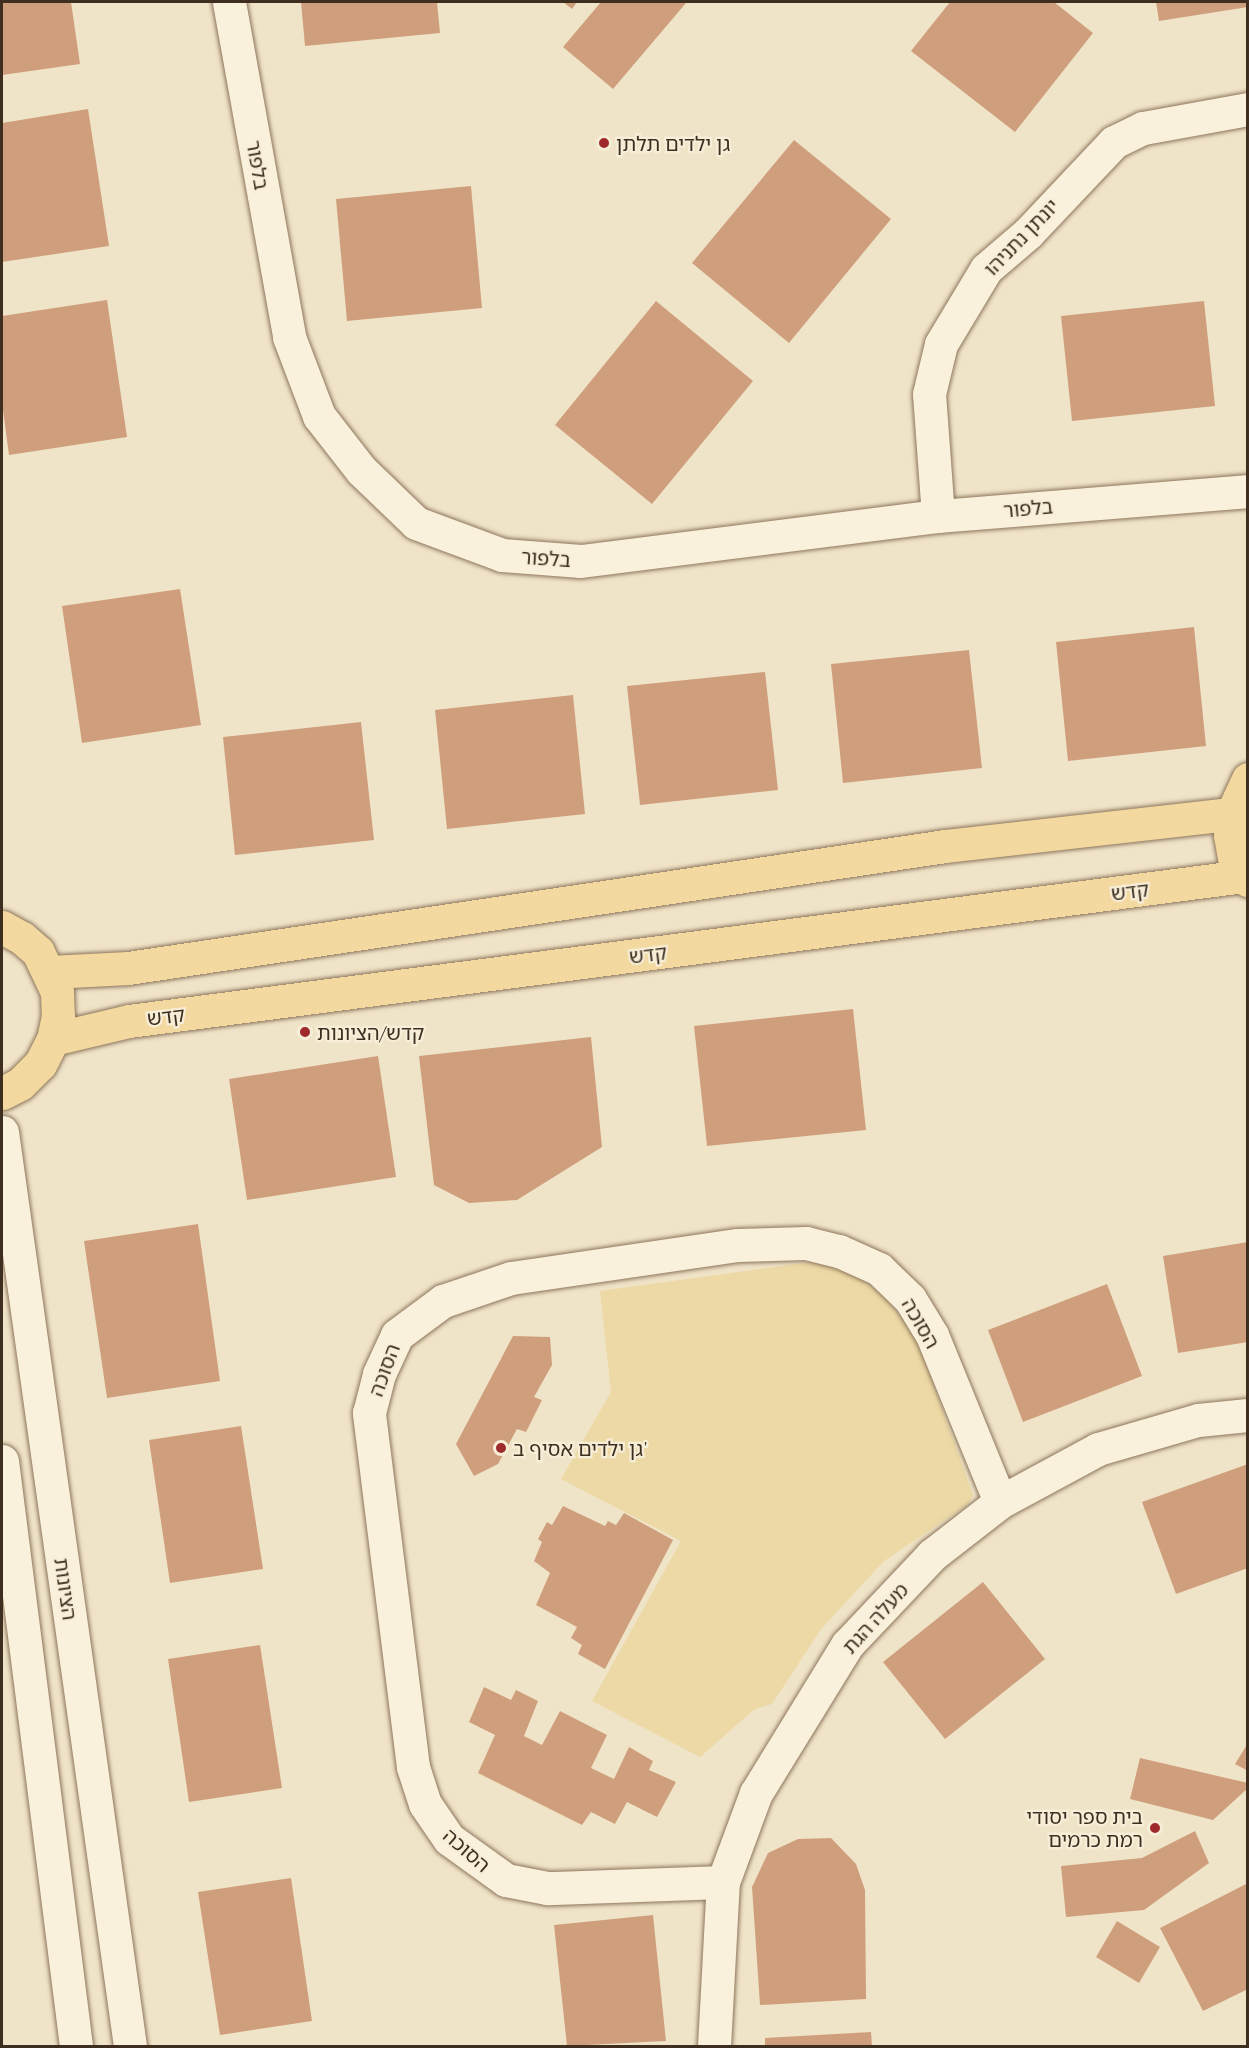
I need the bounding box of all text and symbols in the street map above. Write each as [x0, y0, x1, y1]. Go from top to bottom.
place label: גן ילדים תלתן [616, 131, 730, 155]
marker: גן ילדים תלתן [597, 136, 611, 150]
street label: בלפור [242, 138, 274, 192]
street label: יונתן נתניהו [979, 194, 1063, 280]
street label: בלפור [1002, 494, 1054, 522]
street label: בלפור [520, 544, 572, 572]
street label: קדש [1110, 877, 1150, 905]
street label: קדש [628, 940, 668, 968]
street label: קדש [146, 1002, 186, 1030]
place label: קדש/הציונות [317, 1020, 424, 1044]
marker: קדש/הציונות [298, 1025, 312, 1039]
street label: הסוכה [897, 1294, 945, 1352]
street label: הסוכה [363, 1340, 405, 1400]
place label: גן ילדים אסיף ב' [513, 1436, 647, 1460]
marker: גן ילדים אסיף ב' [494, 1441, 508, 1455]
street label: הציונות [50, 1556, 82, 1622]
street label: מעלה הגת [837, 1578, 913, 1658]
place label: בית ספר יסודי רמת כרמים [1026, 1804, 1143, 1851]
marker: בית ספר יסודי רמת כרמים [1148, 1821, 1162, 1835]
street label: הסוכה [439, 1823, 495, 1877]

